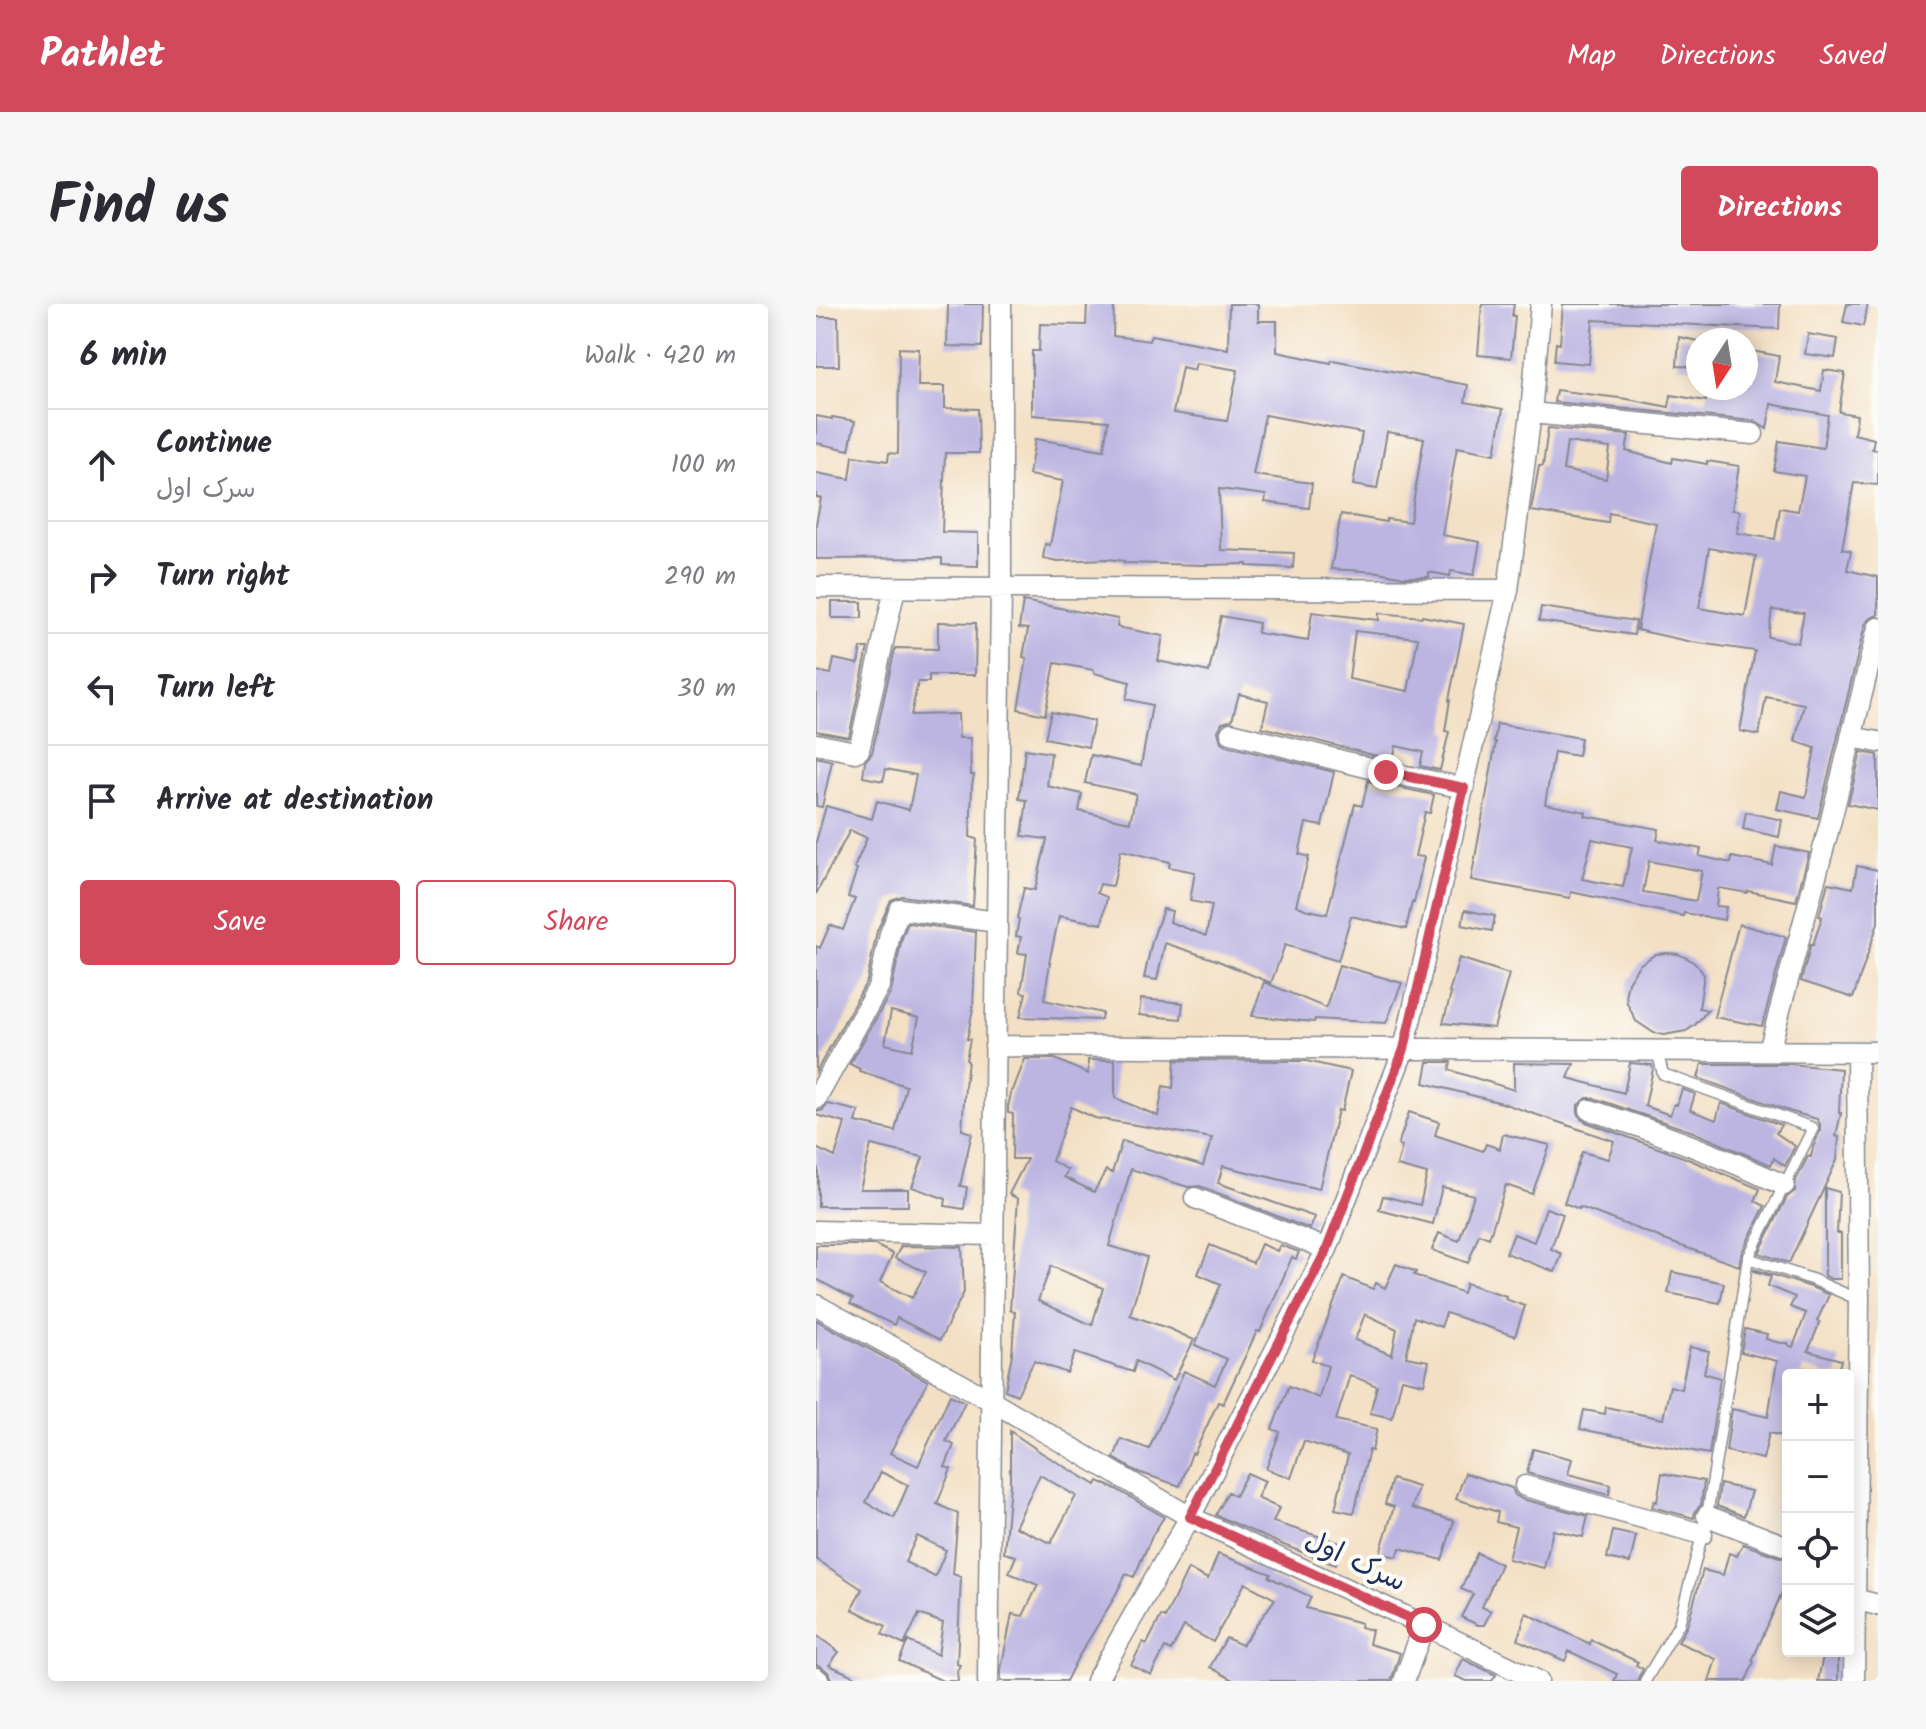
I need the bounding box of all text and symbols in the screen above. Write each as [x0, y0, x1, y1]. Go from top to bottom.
text: Pathlet [40, 26, 165, 86]
text: Map [1567, 34, 1616, 79]
text: Directions [1660, 34, 1776, 79]
text: Saved [1820, 34, 1886, 79]
text: Find us [48, 163, 229, 253]
button: Directions [1681, 166, 1878, 251]
north arrow [1686, 328, 1758, 400]
text: 6 min [80, 329, 167, 383]
text: Walk · 420 m [584, 335, 736, 377]
text: Continue [156, 420, 272, 468]
icon: ahead [80, 443, 124, 487]
text: 100 m [671, 444, 736, 486]
text: سرک اول [156, 469, 256, 511]
text: Turn right [156, 553, 289, 601]
icon: right [80, 555, 124, 599]
text: 290 m [664, 556, 736, 598]
text: Turn left [156, 665, 275, 713]
icon: left [80, 667, 124, 711]
text: 30 m [677, 668, 736, 710]
route end [1368, 754, 1404, 790]
text: Arrive at destination [156, 777, 433, 825]
icon: arrive [80, 779, 124, 823]
button: Save [80, 880, 400, 965]
button: Share [416, 880, 736, 965]
map controls [1782, 1369, 1854, 1657]
button: + [1782, 1369, 1854, 1441]
button: − [1782, 1441, 1854, 1513]
button: locate [1782, 1513, 1854, 1585]
street label: سرک اول [1297, 1519, 1413, 1605]
button: layers [1782, 1585, 1854, 1657]
route start [1406, 1607, 1442, 1643]

